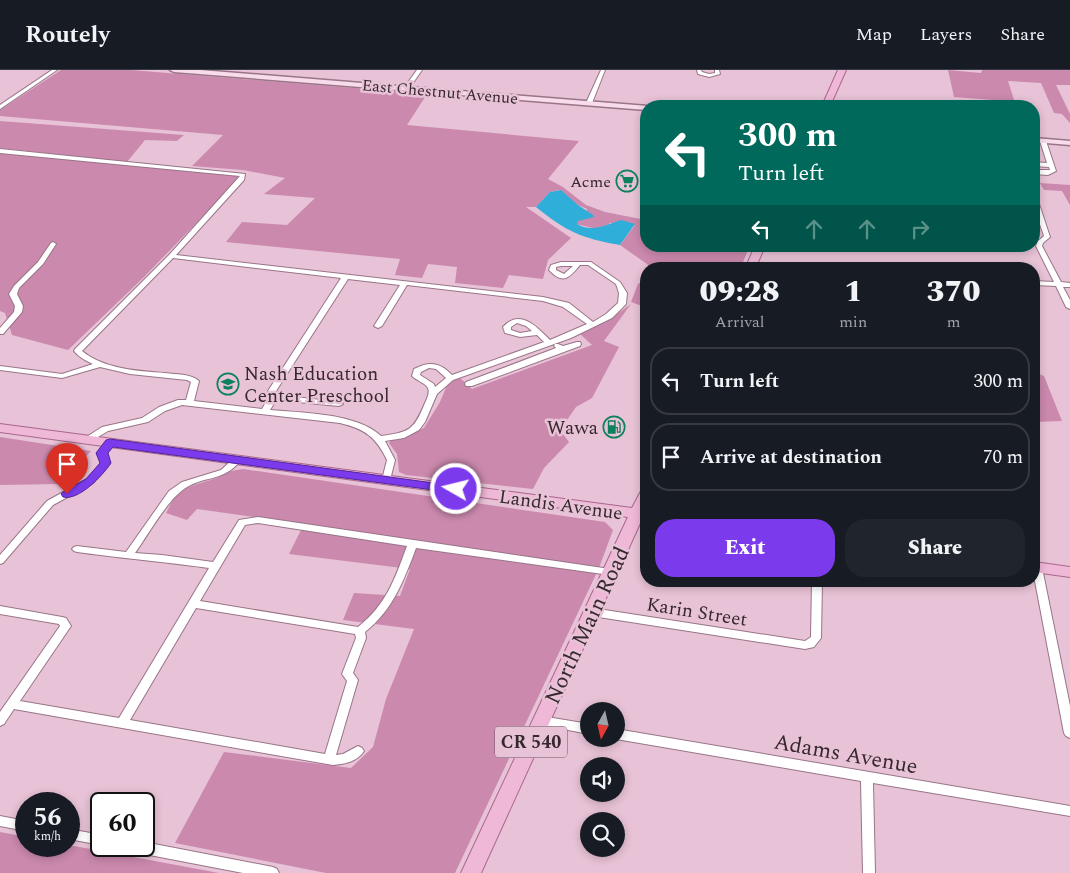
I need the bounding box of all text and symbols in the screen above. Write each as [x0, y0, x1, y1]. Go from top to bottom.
text: Routely [25, 17, 110, 53]
text: Map [856, 21, 892, 48]
text: Layers [920, 21, 972, 48]
text: Share [1000, 21, 1045, 48]
street label: East Chestnut Avenue [361, 73, 519, 111]
text: 300 m [738, 109, 837, 162]
icon: left [655, 120, 720, 185]
text: Turn left [738, 157, 824, 190]
supermarket icon: Acme [615, 169, 639, 193]
place label: Acme [570, 170, 611, 194]
icon: left [747, 215, 775, 243]
icon: ahead [800, 215, 828, 243]
icon: ahead [853, 215, 881, 243]
icon: right [906, 215, 934, 243]
text: 09:28 [699, 269, 780, 315]
text: 1 [844, 269, 862, 315]
text: 370 [927, 269, 981, 315]
text: Arrival [715, 310, 765, 334]
text: min [839, 310, 867, 334]
text: m [947, 310, 960, 334]
place label: Nash Education Center Preschool [244, 360, 390, 411]
icon: left [657, 367, 685, 395]
text: Turn left [700, 367, 779, 396]
text: 300 m [973, 367, 1023, 396]
school or university icon: Nash Education Center Preschool [216, 372, 240, 396]
place label: Wawa [547, 414, 599, 443]
fuel station icon: Wawa [602, 415, 626, 439]
pin [46, 443, 88, 494]
icon: arrive [657, 443, 685, 471]
text: Arrive at destination [700, 443, 882, 472]
text: 70 m [983, 443, 1023, 472]
icon: arrive [53, 450, 81, 478]
position arrow [429, 462, 481, 514]
street label: Landis Avenue [497, 482, 625, 529]
button: Exit [655, 519, 835, 577]
button: Share [845, 519, 1025, 577]
street label: North Main Road [536, 541, 638, 710]
street label: Karin Street [644, 590, 750, 635]
north arrow [580, 702, 625, 748]
map controls [580, 702, 625, 857]
road number: CR 540 [495, 726, 567, 758]
street label: Adams Avenue [771, 726, 920, 783]
button: sound [580, 757, 625, 802]
speed limit sign: 60 [90, 792, 155, 857]
text: 56 [33, 799, 62, 837]
button: search [580, 812, 625, 857]
text: km/h [34, 827, 61, 846]

